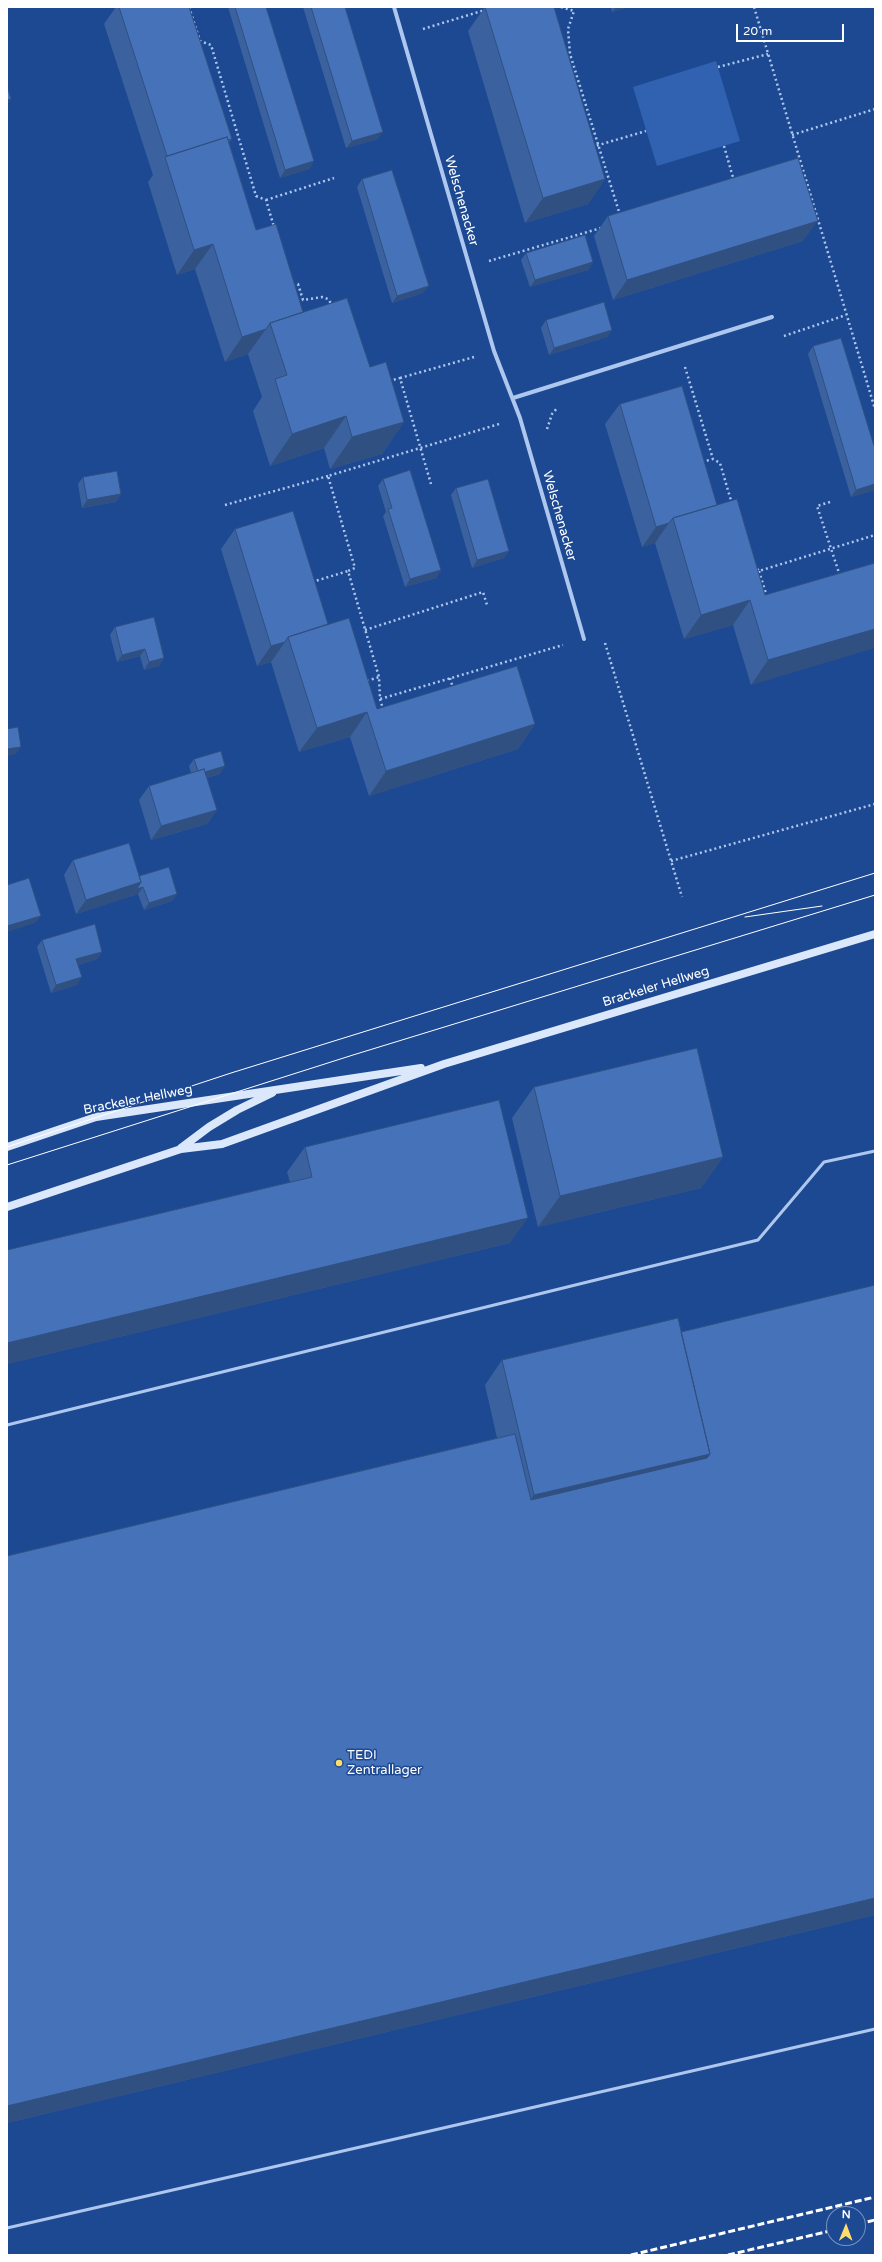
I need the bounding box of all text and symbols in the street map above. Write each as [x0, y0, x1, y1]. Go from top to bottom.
scale bar [738, 16, 846, 42]
text: 20 m [743, 24, 772, 38]
street label: Welschenacker [441, 154, 481, 248]
street label: Welschenacker [539, 469, 579, 563]
street label: Brackeler Hellweg [601, 963, 711, 1011]
street label: Brackeler Hellweg [82, 1082, 194, 1118]
place label: TEDI Zentrallager [347, 1748, 422, 1779]
marker: TEDI Zentrallager [334, 1758, 344, 1768]
north arrow [826, 2206, 866, 2246]
text: N [842, 2208, 851, 2221]

